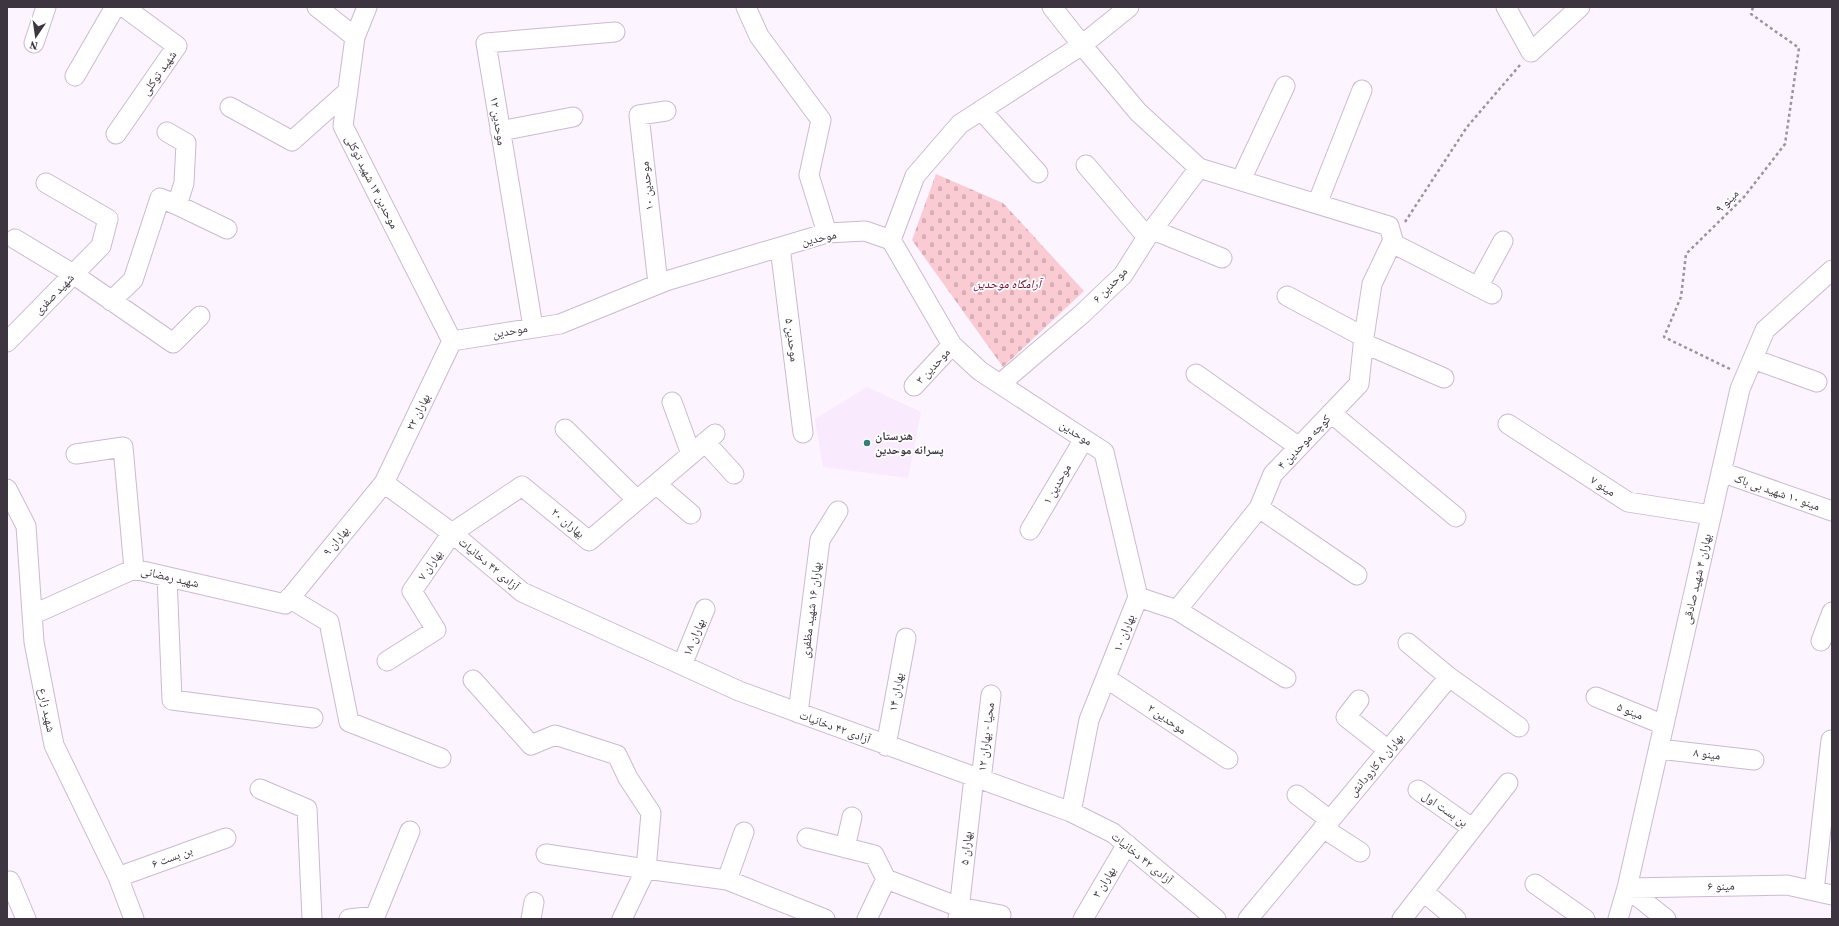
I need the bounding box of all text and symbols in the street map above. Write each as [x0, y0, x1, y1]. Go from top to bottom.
north arrow [16, 16, 56, 56]
text: N [28, 37, 39, 53]
street label: شهید توکلی [138, 47, 180, 99]
street label: موحدین ۱۲ [486, 95, 510, 147]
street label: موحدین ۱۴ شهید توکلی [341, 132, 403, 232]
street label: موحدین ۱۰ [636, 161, 658, 211]
street label: مینو ۹ [1712, 186, 1742, 216]
street label: موحدین [800, 226, 838, 250]
street label: موحدین ۶ [1089, 264, 1131, 306]
street label: شهید صفری [30, 270, 78, 318]
park label: آرامگاه موحدین [973, 276, 1044, 292]
street label: موحدین ۵ [781, 317, 803, 363]
street label: موحدین [491, 320, 529, 342]
street label: موحدین ۳ [912, 345, 954, 387]
street label: بهاران ۲۲ [402, 391, 434, 433]
street label: کوچه موحدین ۴ [1274, 411, 1334, 473]
street label: موحدین [1057, 417, 1095, 449]
place label: هنرستان پسرانه موحدین [875, 428, 944, 458]
marker: هنرستان پسرانه موحدین [862, 438, 872, 448]
street label: موحدین ۱ [1039, 461, 1075, 507]
street label: مینو ۱۰ شهید بی باک [1732, 470, 1822, 514]
street label: مینو ۷ [1587, 472, 1619, 500]
street label: بهاران ۲۰ [548, 504, 588, 542]
street label: بهاران ۹ [319, 523, 353, 559]
street label: بهاران ۴ شهید صادقی [1679, 532, 1715, 626]
street label: آزادی ۴۲ دخانیات [455, 534, 523, 595]
street label: بهاران ۷ [414, 547, 446, 583]
street label: بهاران ۱۶ شهید مظفری [797, 561, 825, 659]
street label: شهید رمضانی [139, 563, 201, 591]
street label: بهاران ۱۰ [1109, 612, 1139, 654]
street label: بهاران ۱۸ [679, 616, 709, 658]
street label: بهاران ۱۴ [885, 671, 907, 713]
street label: شهید زارع [35, 687, 59, 734]
street label: مینو ۵ [1614, 699, 1646, 723]
street label: موحدین ۲ [1144, 700, 1190, 738]
street label: محیا - بهاران ۱۲ [974, 702, 998, 772]
street label: آزادی ۴۲ دخانیات [797, 707, 874, 748]
street label: بهاران ۸ کارودانش [1345, 730, 1407, 800]
street label: مینو ۸ [1693, 744, 1721, 764]
street label: بن بست اول [1419, 787, 1471, 831]
street label: آزادی ۴۲ دخانیات [1108, 828, 1177, 888]
street label: بهاران ۵ [956, 830, 976, 866]
street label: بن بست ۶ [149, 842, 195, 872]
street label: بهاران ۳ [1088, 863, 1120, 901]
street label: مینو ۶ [1707, 878, 1735, 894]

